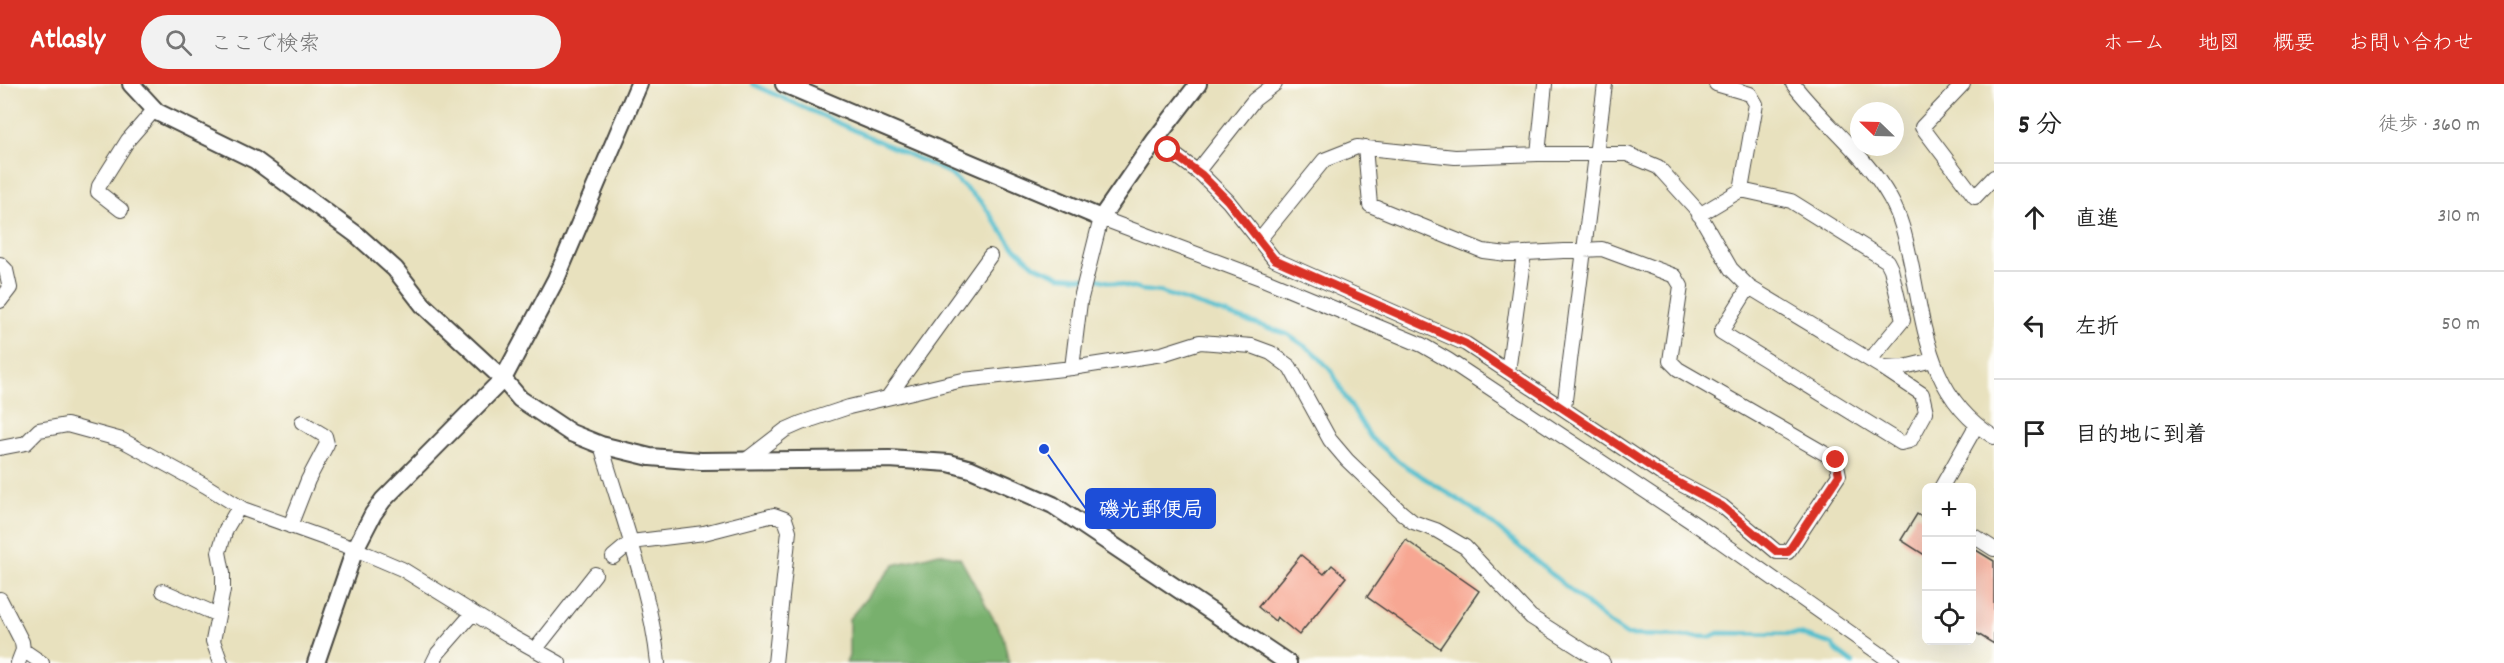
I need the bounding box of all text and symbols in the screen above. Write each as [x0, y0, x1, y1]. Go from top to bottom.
search box [141, 15, 561, 69]
text: Atlasly [30, 22, 105, 62]
icon: search [162, 26, 195, 59]
text: ここで検索 [210, 30, 320, 61]
text: ホーム [2103, 30, 2165, 60]
text: 地図 [2198, 30, 2240, 60]
text: 概要 [2273, 30, 2315, 60]
text: お問い合わせ [2348, 30, 2474, 60]
north arrow [1850, 102, 1904, 156]
text: 5 分 [2018, 108, 2062, 145]
text: 徒歩 · 360 m [2378, 112, 2480, 140]
route start [1154, 136, 1180, 162]
icon: ahead [2018, 201, 2051, 234]
text: 310 m [2438, 203, 2480, 231]
text: 直進 [2075, 205, 2119, 236]
icon: left [2018, 309, 2051, 342]
text: 50 m [2442, 311, 2480, 339]
text: 左折 [2075, 313, 2119, 344]
icon: arrive [2018, 417, 2051, 450]
text: 目的地に到着 [2075, 421, 2207, 452]
route end [1822, 446, 1848, 472]
map controls [1922, 483, 1976, 645]
button: + [1922, 483, 1976, 537]
callout: 磯光郵便局 [1086, 489, 1215, 528]
text: 磯光郵便局 [1099, 497, 1204, 527]
button: − [1922, 537, 1976, 591]
button: locate [1922, 591, 1976, 645]

